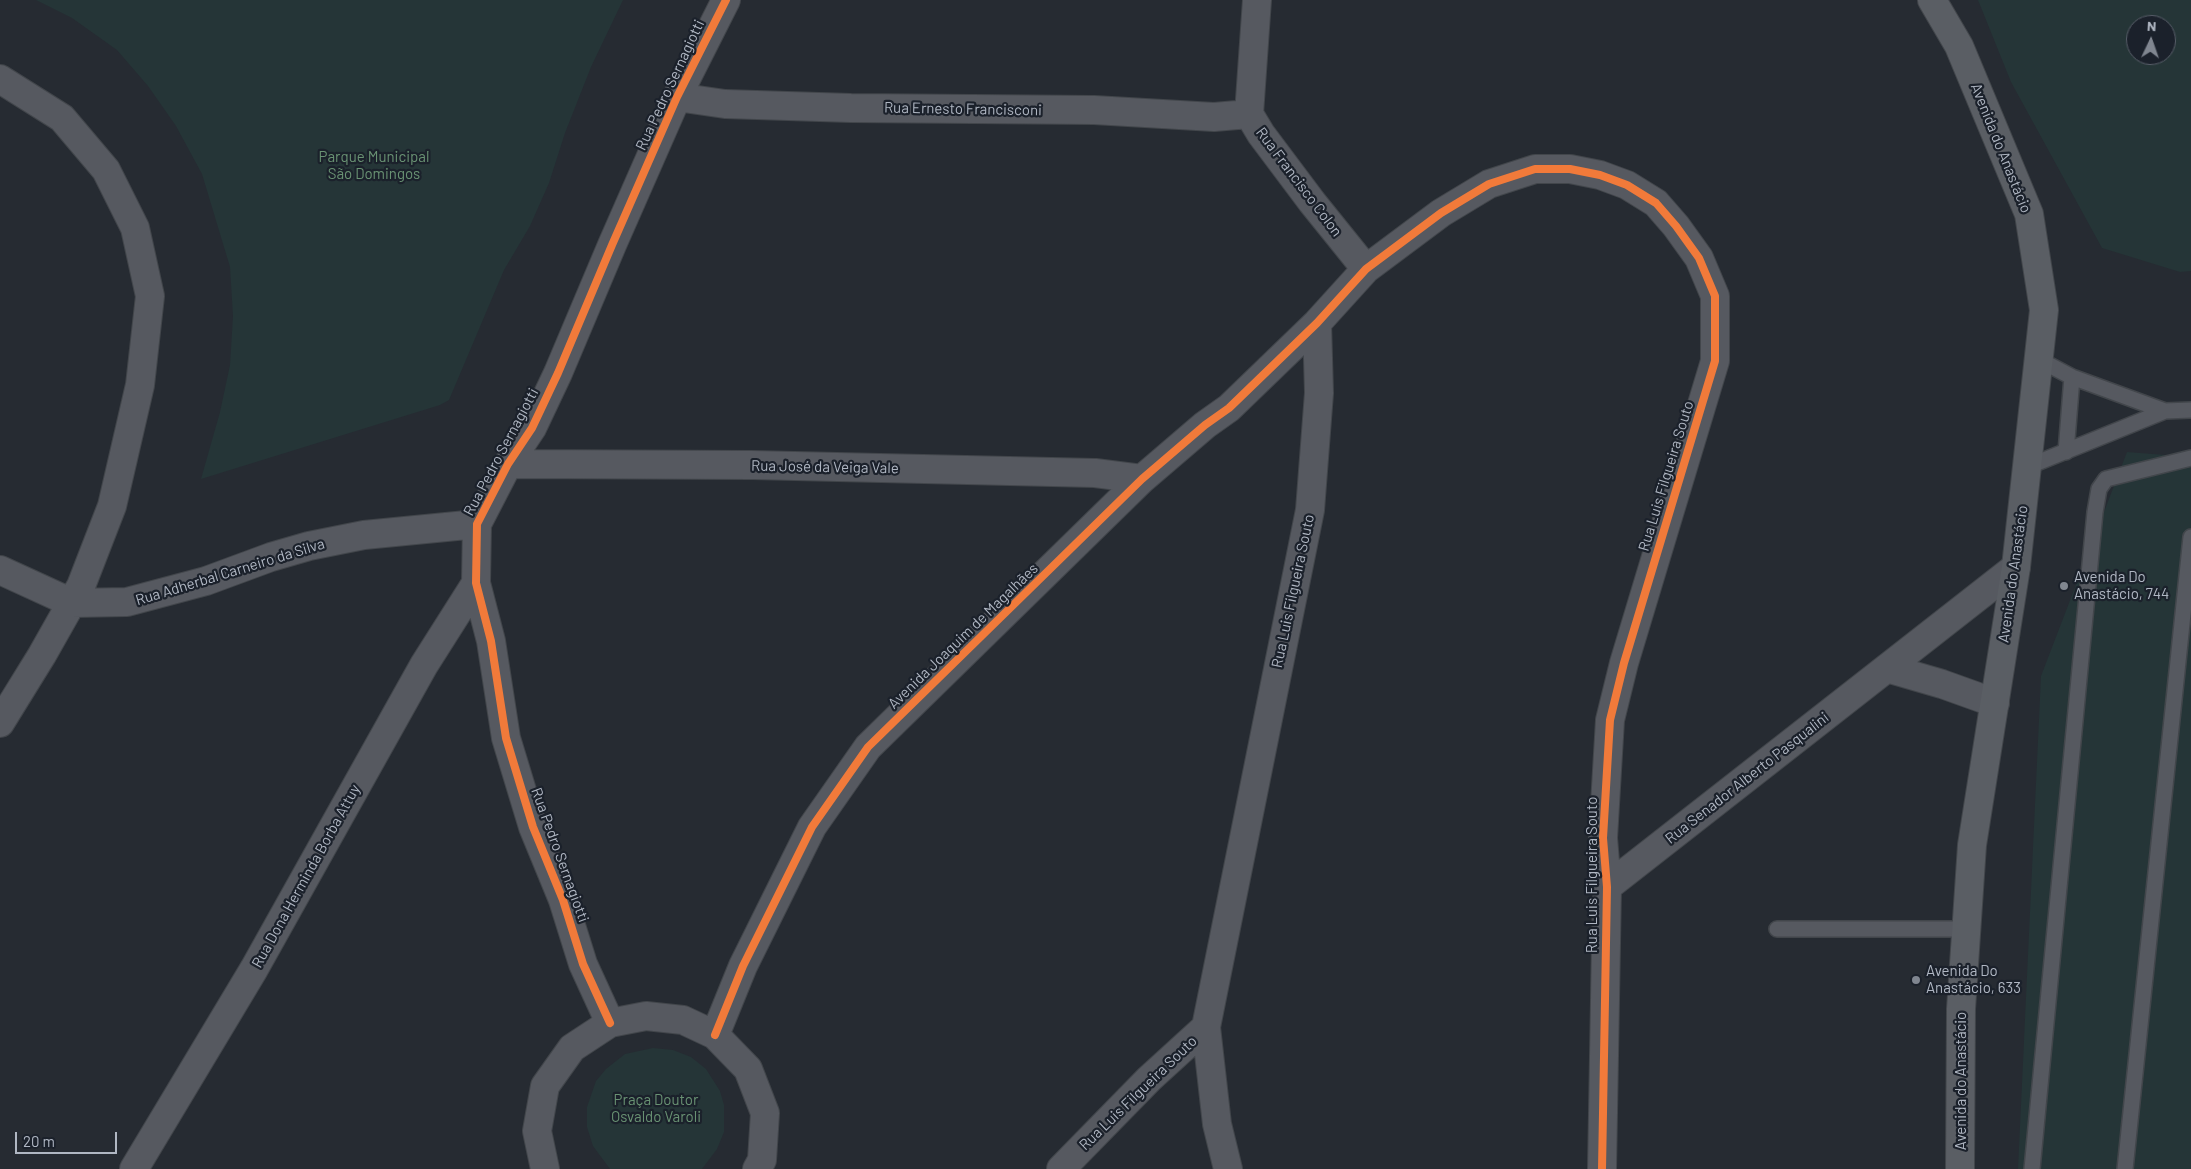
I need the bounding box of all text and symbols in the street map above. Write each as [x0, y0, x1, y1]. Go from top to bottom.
north arrow [2126, 15, 2176, 65]
street label: Rua Pedro Sernagiotti [632, 17, 708, 153]
text: N [2147, 17, 2157, 34]
street label: Avenida do Anastácio [1967, 80, 2035, 216]
street label: Rua Ernesto Francisconi [884, 99, 1042, 119]
street label: Rua Francisco Colon [1252, 124, 1346, 240]
park label: Parque Municipal São Domingos [319, 148, 429, 183]
street label: Rua Pedro Sernagiotti [460, 385, 542, 519]
street label: Rua Luis Filgueira Souto [1634, 398, 1698, 554]
street label: Rua José da Veiga Vale [751, 457, 899, 477]
street label: Avenida do Anastácio [1994, 504, 2032, 644]
street label: Rua Luis Filgueira Souto [1268, 513, 1318, 669]
street label: Rua Adherbal Carneiro da Silva [133, 535, 327, 609]
street label: Avenida Joaquim de Magalhães [884, 559, 1042, 713]
place label: Avenida Do Anastácio, 744 [2074, 568, 2169, 603]
marker: Avenida Do Anastácio, 744 [2058, 580, 2070, 592]
street label: Rua Senador Alberto Pasqualini [1662, 708, 1832, 848]
street label: Rua Dona Herminda Borba Attuy [248, 781, 364, 971]
street label: Rua Pedro Sernagiotti [527, 785, 593, 925]
street label: Rua Luis Filgueira Souto [1583, 797, 1601, 953]
place label: Avenida Do Anastácio, 633 [1926, 962, 2021, 997]
marker: Avenida Do Anastácio, 633 [1910, 974, 1922, 986]
street label: Avenida do Anastácio [1952, 1012, 1970, 1150]
street label: Rua Luis Filgueira Souto [1075, 1032, 1201, 1154]
park label: Praça Doutor Osvaldo Varoli [611, 1091, 701, 1126]
scale bar [18, 1122, 120, 1154]
text: 20 m [23, 1132, 55, 1150]

